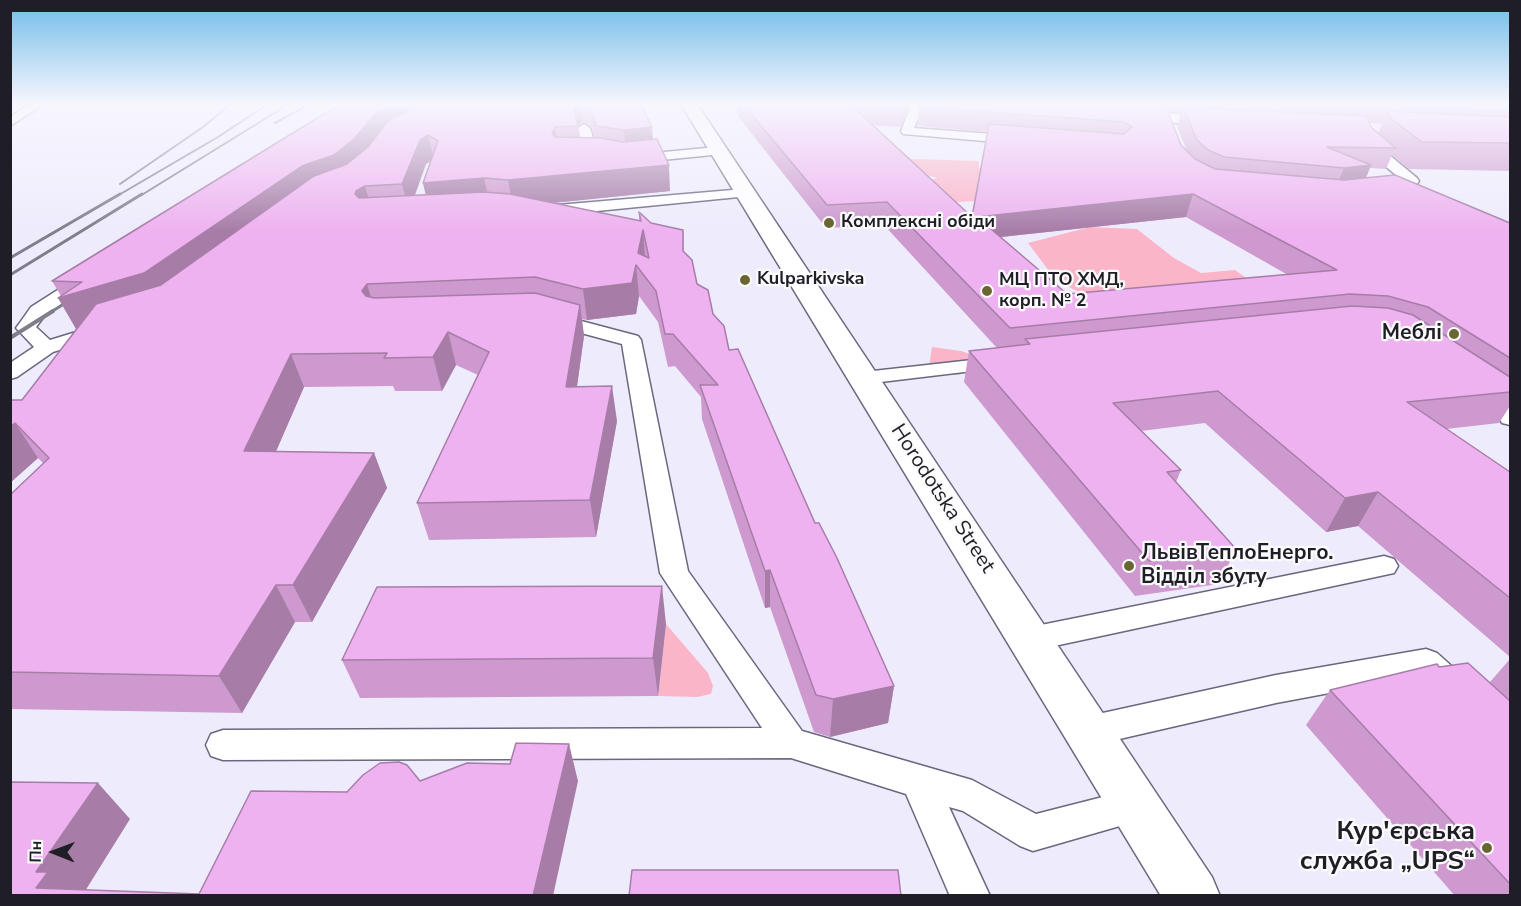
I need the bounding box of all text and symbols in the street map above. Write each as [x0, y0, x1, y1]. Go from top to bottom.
place label: Комплексні обіди [841, 212, 995, 234]
marker: Комплексні обіди [822, 216, 836, 230]
place label: Kulparkivska [757, 269, 864, 291]
place label: МЦ ПТО ХМД, корп. № 2 [999, 270, 1124, 312]
marker: Kulparkivska [738, 273, 752, 287]
marker: МЦ ПТО ХМД, корп. № 2 [980, 284, 994, 298]
place label: Меблі [1382, 321, 1442, 347]
marker: Меблі [1447, 327, 1461, 341]
street label: Horodotska Street [885, 420, 999, 578]
place label: ЛьвівТеплоЕнерго. Відділ збуту [1141, 541, 1333, 591]
marker: ЛьвівТеплоЕнерго. Відділ збуту [1122, 559, 1136, 573]
place label: Кур'єрська служба „UPS“ [1300, 817, 1475, 879]
north arrow [24, 822, 84, 882]
text: Пн [25, 840, 47, 863]
marker: Кур'єрська служба „UPS“ [1480, 841, 1494, 855]

